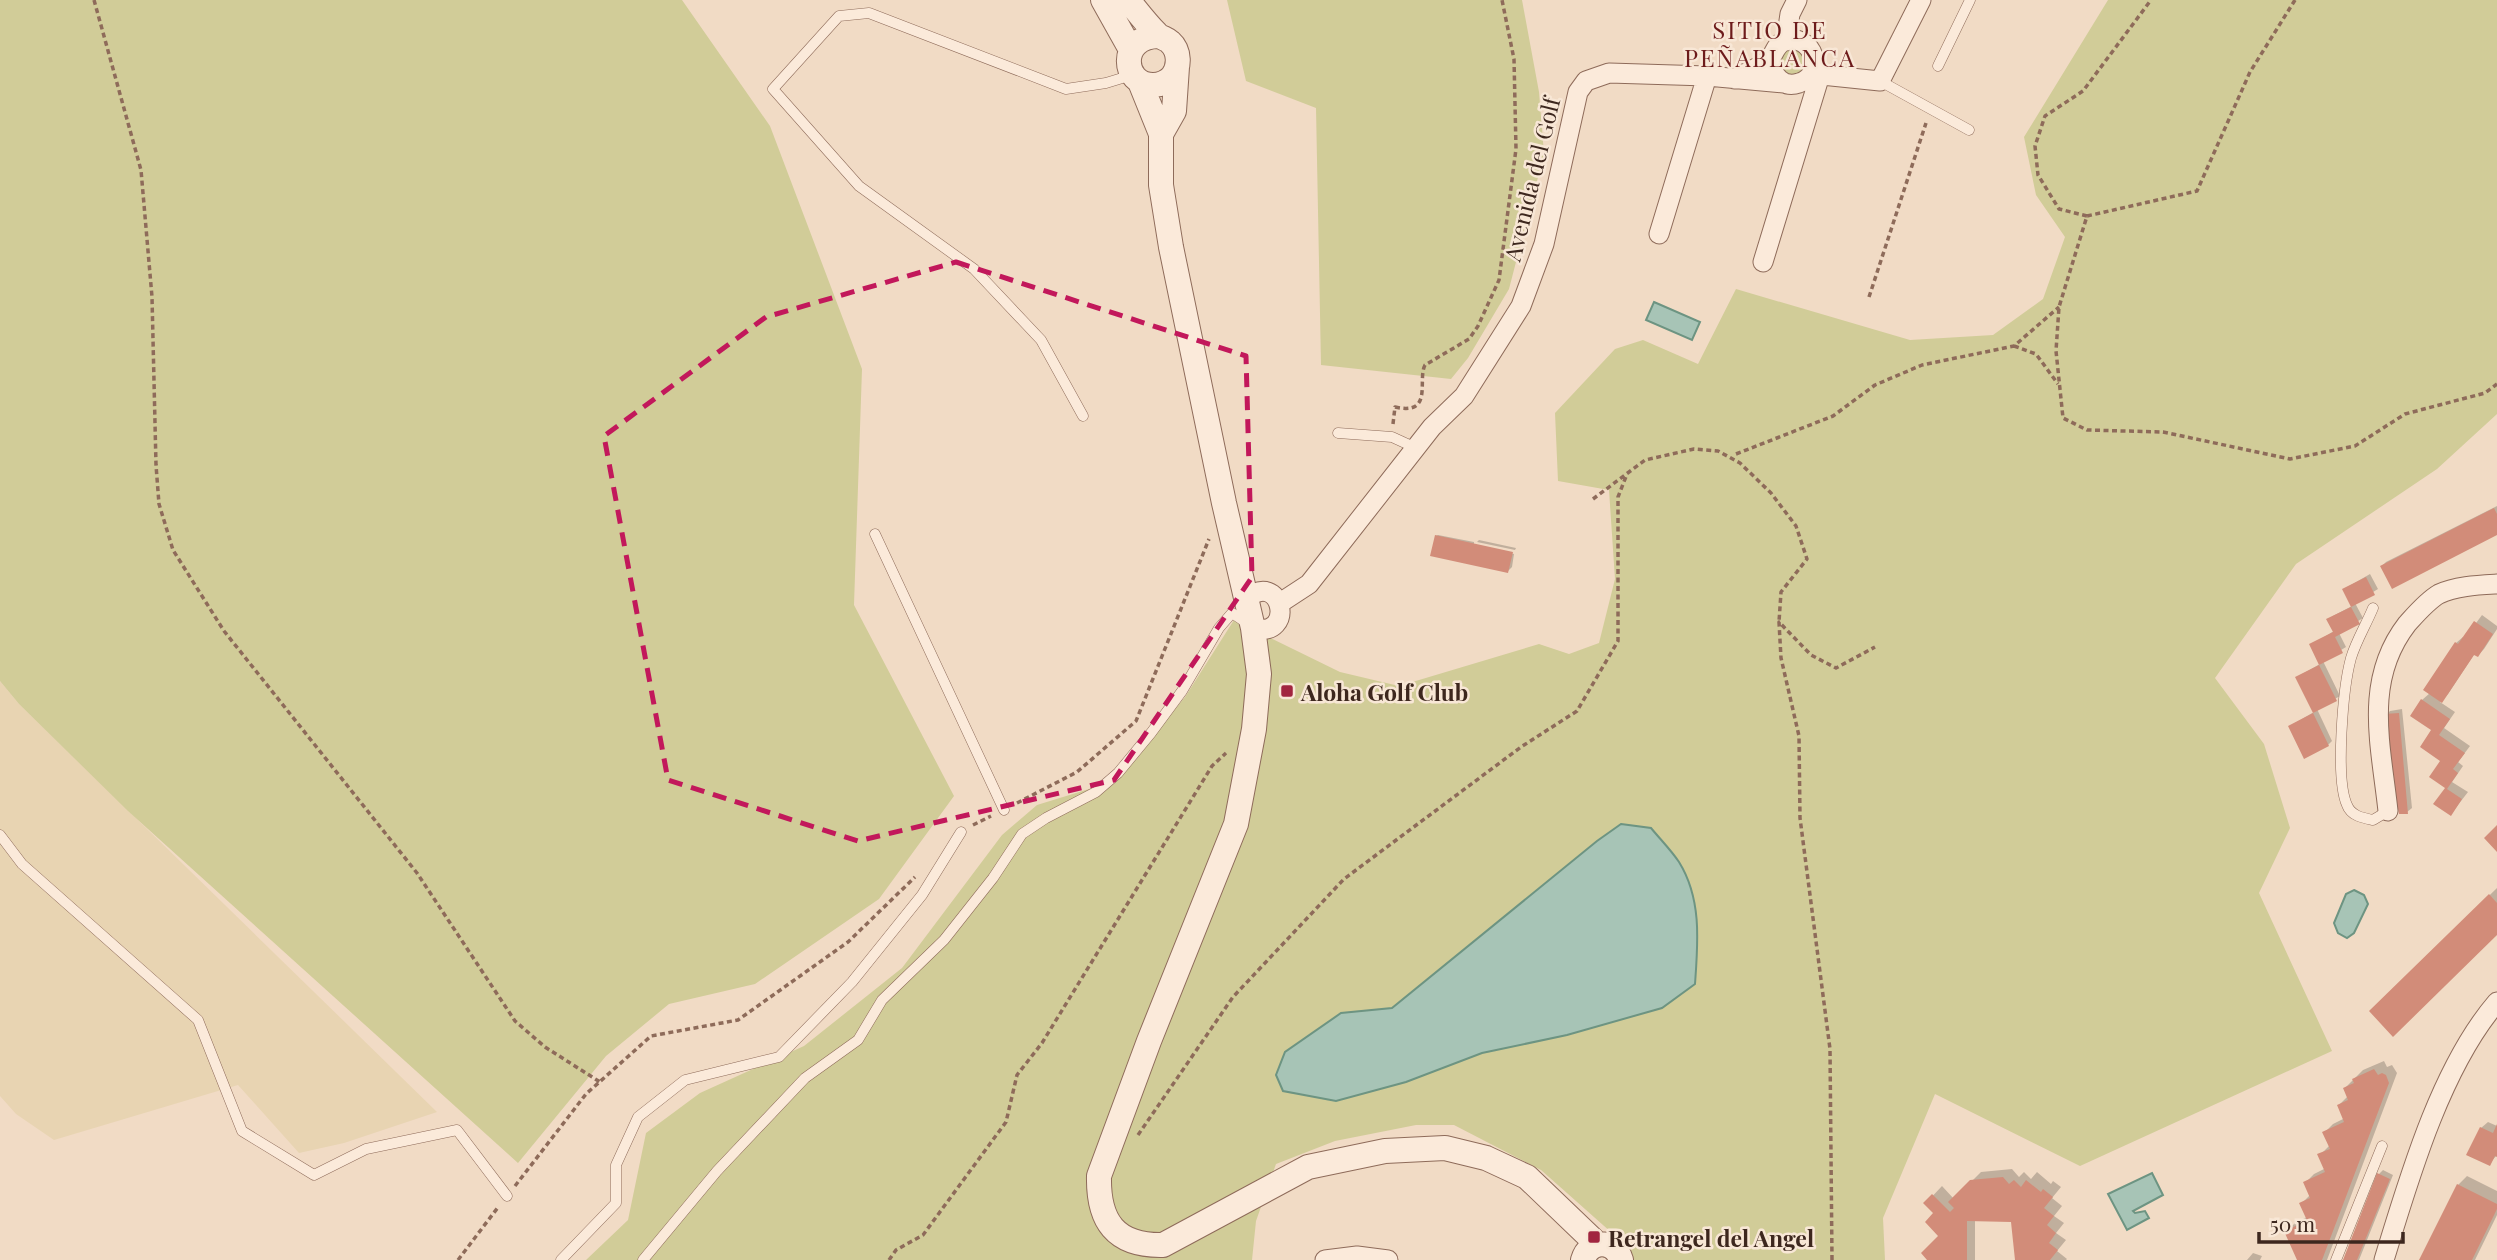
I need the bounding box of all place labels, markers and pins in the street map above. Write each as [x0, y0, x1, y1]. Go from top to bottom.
place label: Aloha Golf Club [1300, 676, 1468, 707]
marker: Aloha Golf Club [1279, 683, 1295, 699]
place label: Retrangel del Angel [1608, 1222, 1814, 1253]
marker: Retrangel del Angel [1586, 1229, 1602, 1245]

